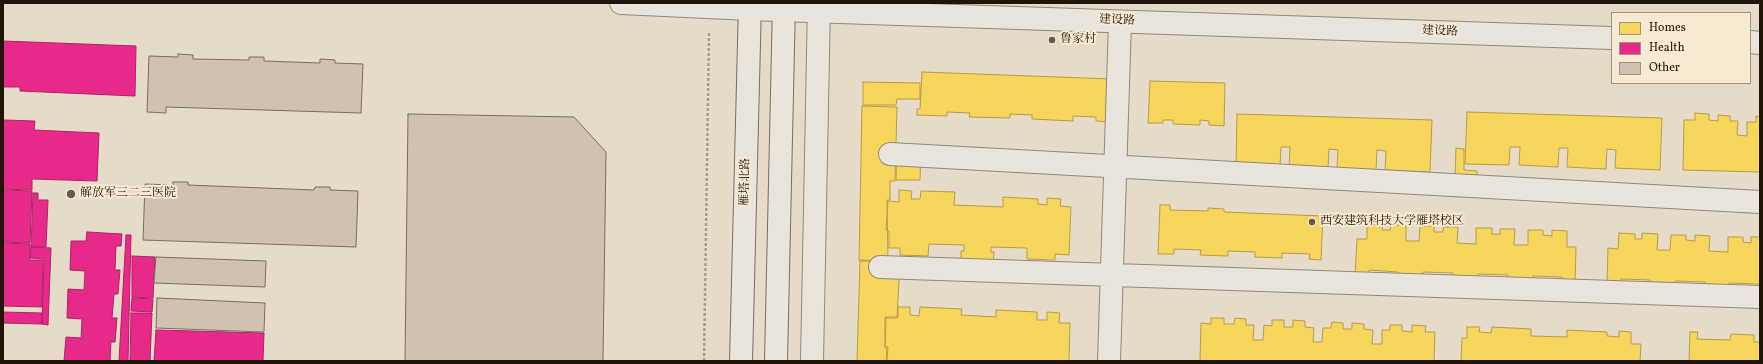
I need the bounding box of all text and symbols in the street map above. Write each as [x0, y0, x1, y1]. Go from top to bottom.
legend [1611, 12, 1751, 84]
street label: 建设路 [1099, 13, 1135, 29]
text: Homes [1649, 20, 1686, 36]
street label: 建设路 [1422, 24, 1458, 40]
place label: 鲁家村 [1060, 33, 1096, 47]
marker: 鲁家村 [1047, 35, 1057, 45]
text: Health [1649, 40, 1685, 56]
text: Other [1649, 60, 1680, 76]
street label: 雁塔北路 [738, 158, 754, 206]
place label: 解放军三二三医院 [80, 187, 176, 201]
marker: 解放军三二三医院 [65, 188, 77, 200]
place label: 西安建筑科技大学雁塔校区 [1320, 215, 1464, 229]
marker: 西安建筑科技大学雁塔校区 [1307, 217, 1317, 227]

